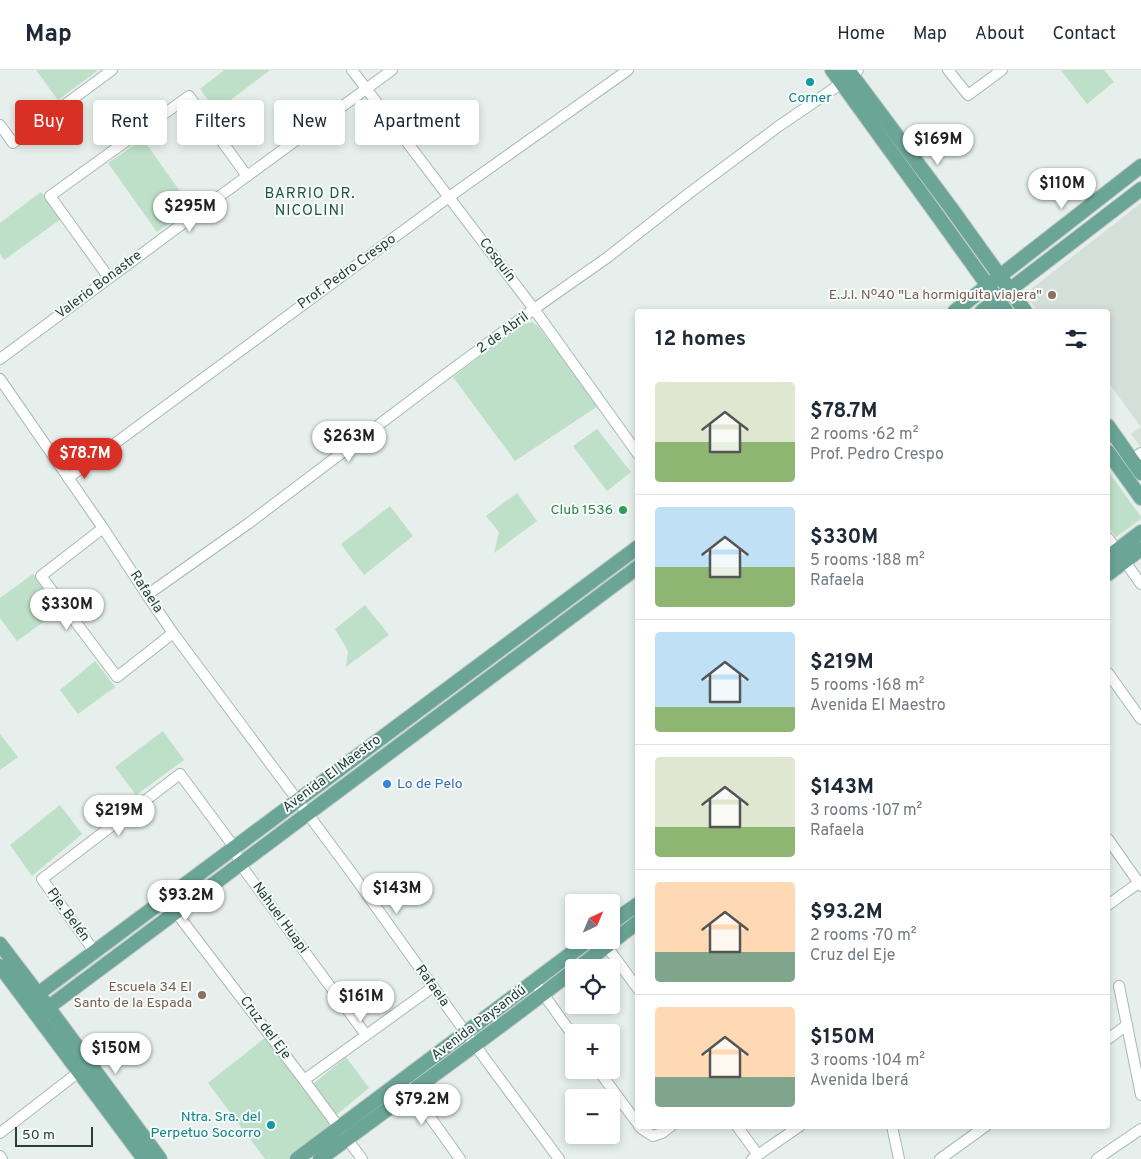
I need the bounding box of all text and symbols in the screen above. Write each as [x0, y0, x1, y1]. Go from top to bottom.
text: Map [25, 20, 72, 50]
text: Home [837, 23, 885, 46]
text: Map [913, 23, 947, 46]
text: About [975, 23, 1024, 46]
text: Contact [1052, 23, 1116, 46]
marker: Corner [804, 76, 816, 88]
place label: Corner [788, 90, 832, 107]
chip: Buy [15, 100, 83, 145]
chip: Rent [93, 100, 167, 145]
chip: Filters [177, 100, 264, 145]
chip: New [274, 100, 345, 145]
chip: Apartment [355, 100, 479, 145]
pin: $169M [903, 124, 973, 166]
text: $169M [914, 130, 962, 150]
pin: $110M [1027, 168, 1097, 210]
text: $110M [1039, 174, 1085, 194]
district label: BARRIO DR. NICOLINI [264, 185, 356, 221]
pin: $295M [155, 190, 225, 233]
text: $295M [164, 197, 216, 217]
street label: Prof. Pedro Crespo [295, 231, 400, 313]
street label: Cosquín [475, 235, 519, 285]
street label: Valerio Bonastre [53, 247, 145, 323]
place label: E.J.I. Nº40 "La hormiguita viajera" [829, 287, 1042, 304]
marker: E.J.I. Nº40 "La hormiguita viajera" [1046, 289, 1058, 301]
street label: 2 de Abril [474, 309, 532, 357]
icon: filters [1062, 325, 1090, 353]
text: 12 homes [655, 326, 746, 353]
text: $78.7M [810, 398, 878, 425]
icon: home [695, 402, 755, 462]
pin: $263M [314, 420, 384, 463]
text: 2 rooms · 62 m² [810, 425, 918, 445]
text: $263M [323, 427, 375, 447]
pin: $78.7M [44, 438, 126, 480]
text: $78.7M [59, 444, 111, 464]
text: Prof. Pedro Crespo [810, 445, 944, 465]
place label: Club 1536 [551, 502, 613, 519]
marker: Club 1536 [617, 504, 629, 516]
text: $330M [810, 524, 878, 551]
icon: home [695, 527, 755, 587]
text: 5 rooms · 188 m² [810, 551, 925, 571]
street label: Rafaela [126, 568, 166, 616]
text: Rafaela [810, 571, 864, 591]
pin: $330M [32, 588, 102, 631]
text: $330M [41, 595, 93, 615]
text: $219M [810, 649, 874, 676]
icon: home [695, 652, 755, 712]
text: 5 rooms · 168 m² [810, 676, 925, 696]
text: Avenida El Maestro [810, 696, 946, 716]
street label: Avenida El Maestro [279, 731, 385, 817]
text: $143M [810, 774, 874, 801]
place label: Lo de Pelo [397, 776, 463, 793]
icon: home [695, 777, 755, 837]
marker: Lo de Pelo [381, 778, 393, 790]
pin: $219M [84, 794, 154, 837]
text: $219M [95, 801, 143, 821]
text: 3 rooms · 107 m² [810, 801, 922, 821]
text: Rafaela [810, 821, 864, 841]
pin: $143M [362, 872, 432, 915]
street label: Nahuel Huapi [248, 879, 312, 957]
text: $143M [373, 879, 421, 899]
pin: $93.2M [145, 880, 227, 922]
street label: Pje. Belén [43, 885, 93, 945]
text: $93.2M [158, 886, 214, 906]
north arrow [565, 894, 620, 949]
map controls [565, 894, 620, 1144]
text: $93.2M [810, 899, 883, 926]
icon: home [695, 902, 755, 962]
text: 2 rooms · 70 m² [810, 926, 917, 946]
text: Cruz del Eje [810, 946, 895, 966]
button: locate [565, 959, 620, 1014]
street label: Rafaela [411, 962, 453, 1010]
place label: Escuela 34 El Santo de la Espada [74, 979, 192, 1012]
pin: $161M [326, 980, 396, 1023]
street label: Avenida Paysandú [428, 982, 530, 1064]
text: $161M [338, 987, 384, 1007]
marker: Escuela 34 El Santo de la Espada [196, 989, 208, 1001]
street label: Cruz del Eje [236, 993, 294, 1063]
button: + [565, 1024, 620, 1079]
text: $150M [810, 1024, 875, 1051]
icon: home [695, 1027, 755, 1087]
pin: $150M [81, 1032, 151, 1075]
text: $150M [91, 1039, 141, 1059]
text: 3 rooms · 104 m² [810, 1051, 925, 1071]
text: Avenida Iberá [810, 1071, 908, 1091]
pin: $79.2M [381, 1084, 463, 1126]
button: − [565, 1089, 620, 1144]
text: $79.2M [395, 1090, 449, 1110]
place label: Ntra. Sra. del Perpetuo Socorro [150, 1109, 261, 1142]
marker: Ntra. Sra. del Perpetuo Socorro [265, 1119, 277, 1131]
scale bar [15, 1124, 92, 1147]
text: 50 m [22, 1127, 55, 1144]

